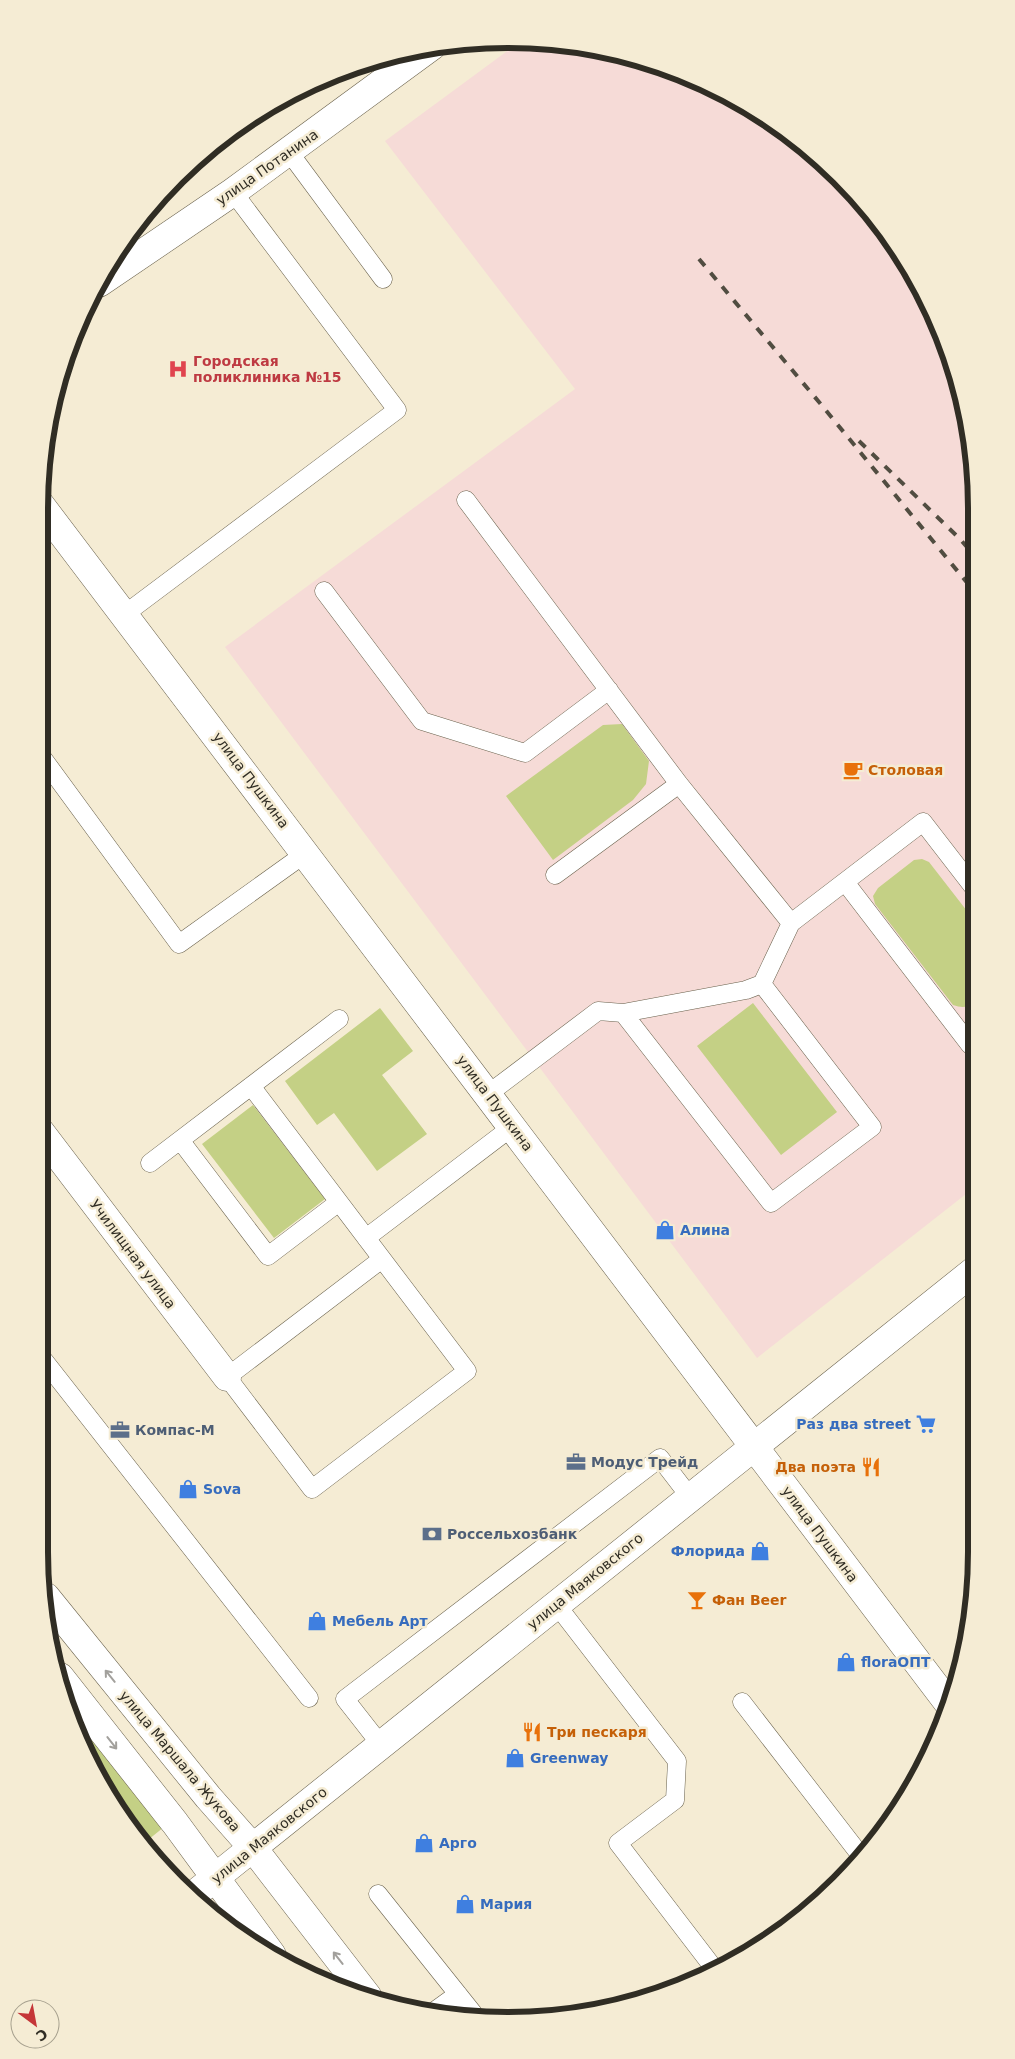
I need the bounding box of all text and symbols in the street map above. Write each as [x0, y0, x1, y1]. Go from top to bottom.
street label: улица Потанина [213, 126, 321, 208]
place label: Городская поликлиника №15 [193, 353, 342, 385]
hospital icon: Городская поликлиника №15 [167, 358, 189, 380]
street label: улица Пушкина [210, 729, 292, 831]
cafe icon: Столовая [842, 759, 864, 781]
place label: Столовая [868, 762, 943, 778]
street label: улица Пушкина [454, 1052, 536, 1154]
street label: Училищная улица [87, 1196, 179, 1312]
shop icon: Алина [654, 1219, 676, 1241]
place label: Алина [680, 1222, 730, 1238]
supermarket icon: Раз два street [915, 1413, 937, 1435]
place label: Раз два street [796, 1416, 911, 1432]
office icon: Компас-М [109, 1419, 131, 1441]
place label: Компас-М [135, 1422, 215, 1438]
office icon: Модус Трейд [565, 1451, 587, 1473]
place label: Модус Трейд [591, 1454, 698, 1470]
restaurant icon: Два поэта [860, 1456, 882, 1478]
place label: Два поэта [775, 1459, 856, 1475]
shop icon: Sova [177, 1478, 199, 1500]
place label: Sova [203, 1481, 241, 1497]
street label: улица Пушкина [779, 1483, 861, 1585]
bank icon: Россельхозбанк [421, 1523, 443, 1545]
place label: Россельхозбанк [447, 1526, 578, 1542]
street label: улица Маяковского [524, 1530, 646, 1632]
shop icon: Флорида [749, 1540, 771, 1562]
place label: Флорида [671, 1543, 745, 1559]
bar icon: Фан Beer [686, 1589, 708, 1611]
place label: Фан Beer [712, 1592, 787, 1608]
shop icon: Мебель Арт [306, 1610, 328, 1632]
place label: Мебель Арт [332, 1613, 429, 1629]
shop icon: floraОПТ [835, 1651, 857, 1673]
place label: floraОПТ [861, 1654, 931, 1670]
one-way arrow [105, 1670, 116, 1683]
street label: улица Маршала Жукова [116, 1687, 244, 1835]
restaurant icon: Три пескаря [521, 1721, 543, 1743]
place label: Три пескаря [547, 1724, 647, 1740]
one-way arrow [106, 1736, 117, 1749]
shop icon: Greenway [504, 1747, 526, 1769]
place label: Greenway [530, 1750, 608, 1766]
street label: улица Маяковского [208, 1784, 330, 1886]
shop icon: Арго [413, 1832, 435, 1854]
place label: Арго [439, 1835, 477, 1851]
shop icon: Мария [454, 1893, 476, 1915]
place label: Мария [480, 1896, 532, 1912]
one-way arrow [332, 1952, 343, 1965]
north arrow [10, 1999, 60, 2049]
text: С [33, 2026, 50, 2045]

